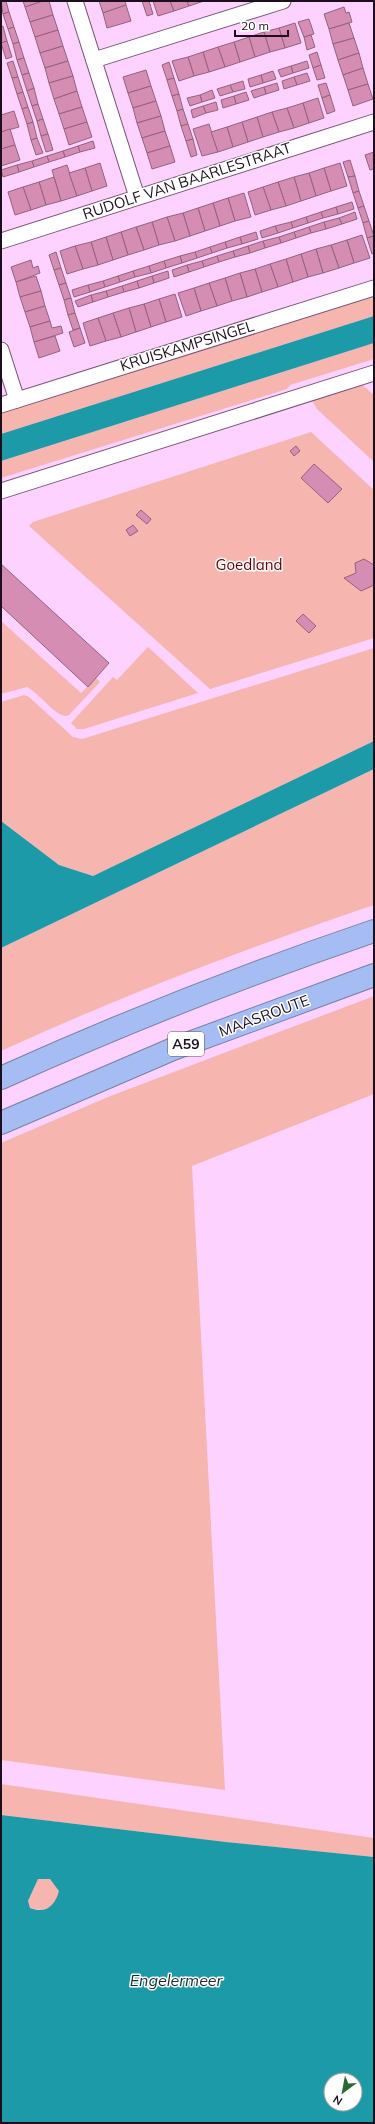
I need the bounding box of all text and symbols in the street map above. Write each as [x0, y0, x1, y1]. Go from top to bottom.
scale bar [235, 12, 288, 38]
text: 20 m [241, 18, 269, 33]
street label: RUDOLF VAN BAARLESTRAAT [80, 138, 294, 223]
street label: KRUISKAMPSINGEL [118, 316, 256, 375]
park label: Goedland [215, 555, 283, 574]
street label: MAASROUTE [216, 990, 312, 1041]
road number: A59 [168, 1032, 204, 1056]
water label: Engelermeer [130, 1970, 224, 1990]
north arrow [323, 2072, 363, 2112]
text: N [330, 2092, 345, 2109]

